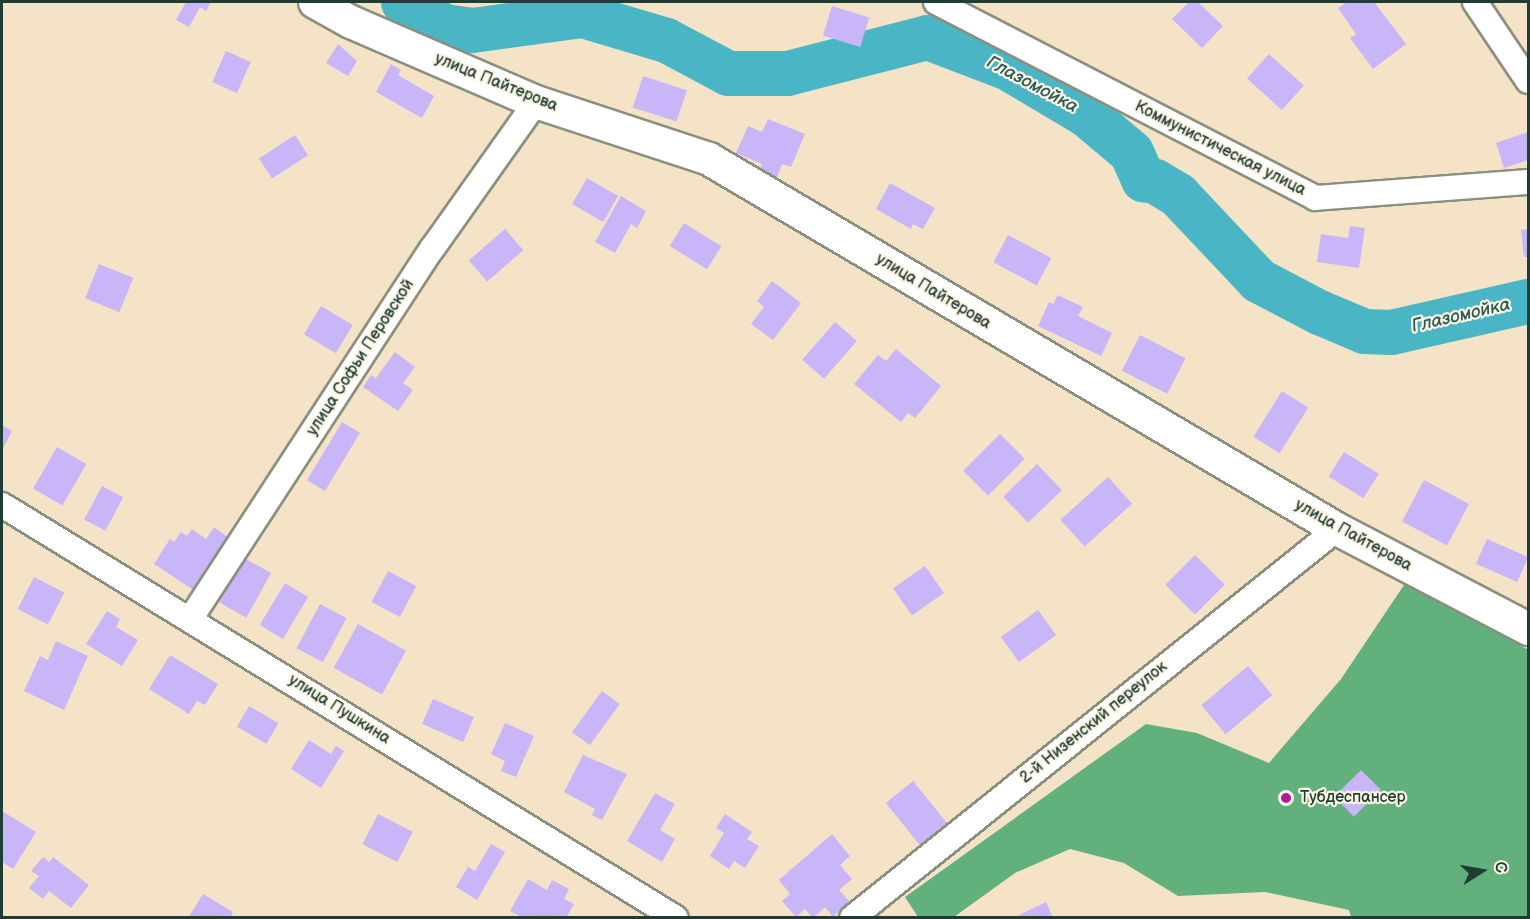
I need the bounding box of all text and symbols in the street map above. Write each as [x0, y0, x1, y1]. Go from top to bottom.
street label: улица Пайтерова [432, 50, 560, 116]
water label: Глазомойка [982, 52, 1082, 118]
street label: Коммунистическая улица [1131, 97, 1309, 201]
street label: улица Пайтерова [872, 250, 994, 334]
street label: улица Софьи Перовской [303, 276, 419, 440]
water label: Глазомойка [1410, 294, 1512, 338]
street label: улица Пайтерова [1291, 496, 1415, 576]
street label: 2-й Низенский переулок [1017, 658, 1171, 788]
street label: улица Пушкина [285, 671, 393, 749]
place label: Тубдеспансер [1300, 788, 1406, 808]
marker: Тубдеспансер [1277, 789, 1295, 807]
north arrow [1452, 841, 1512, 901]
text: С [1490, 860, 1511, 875]

